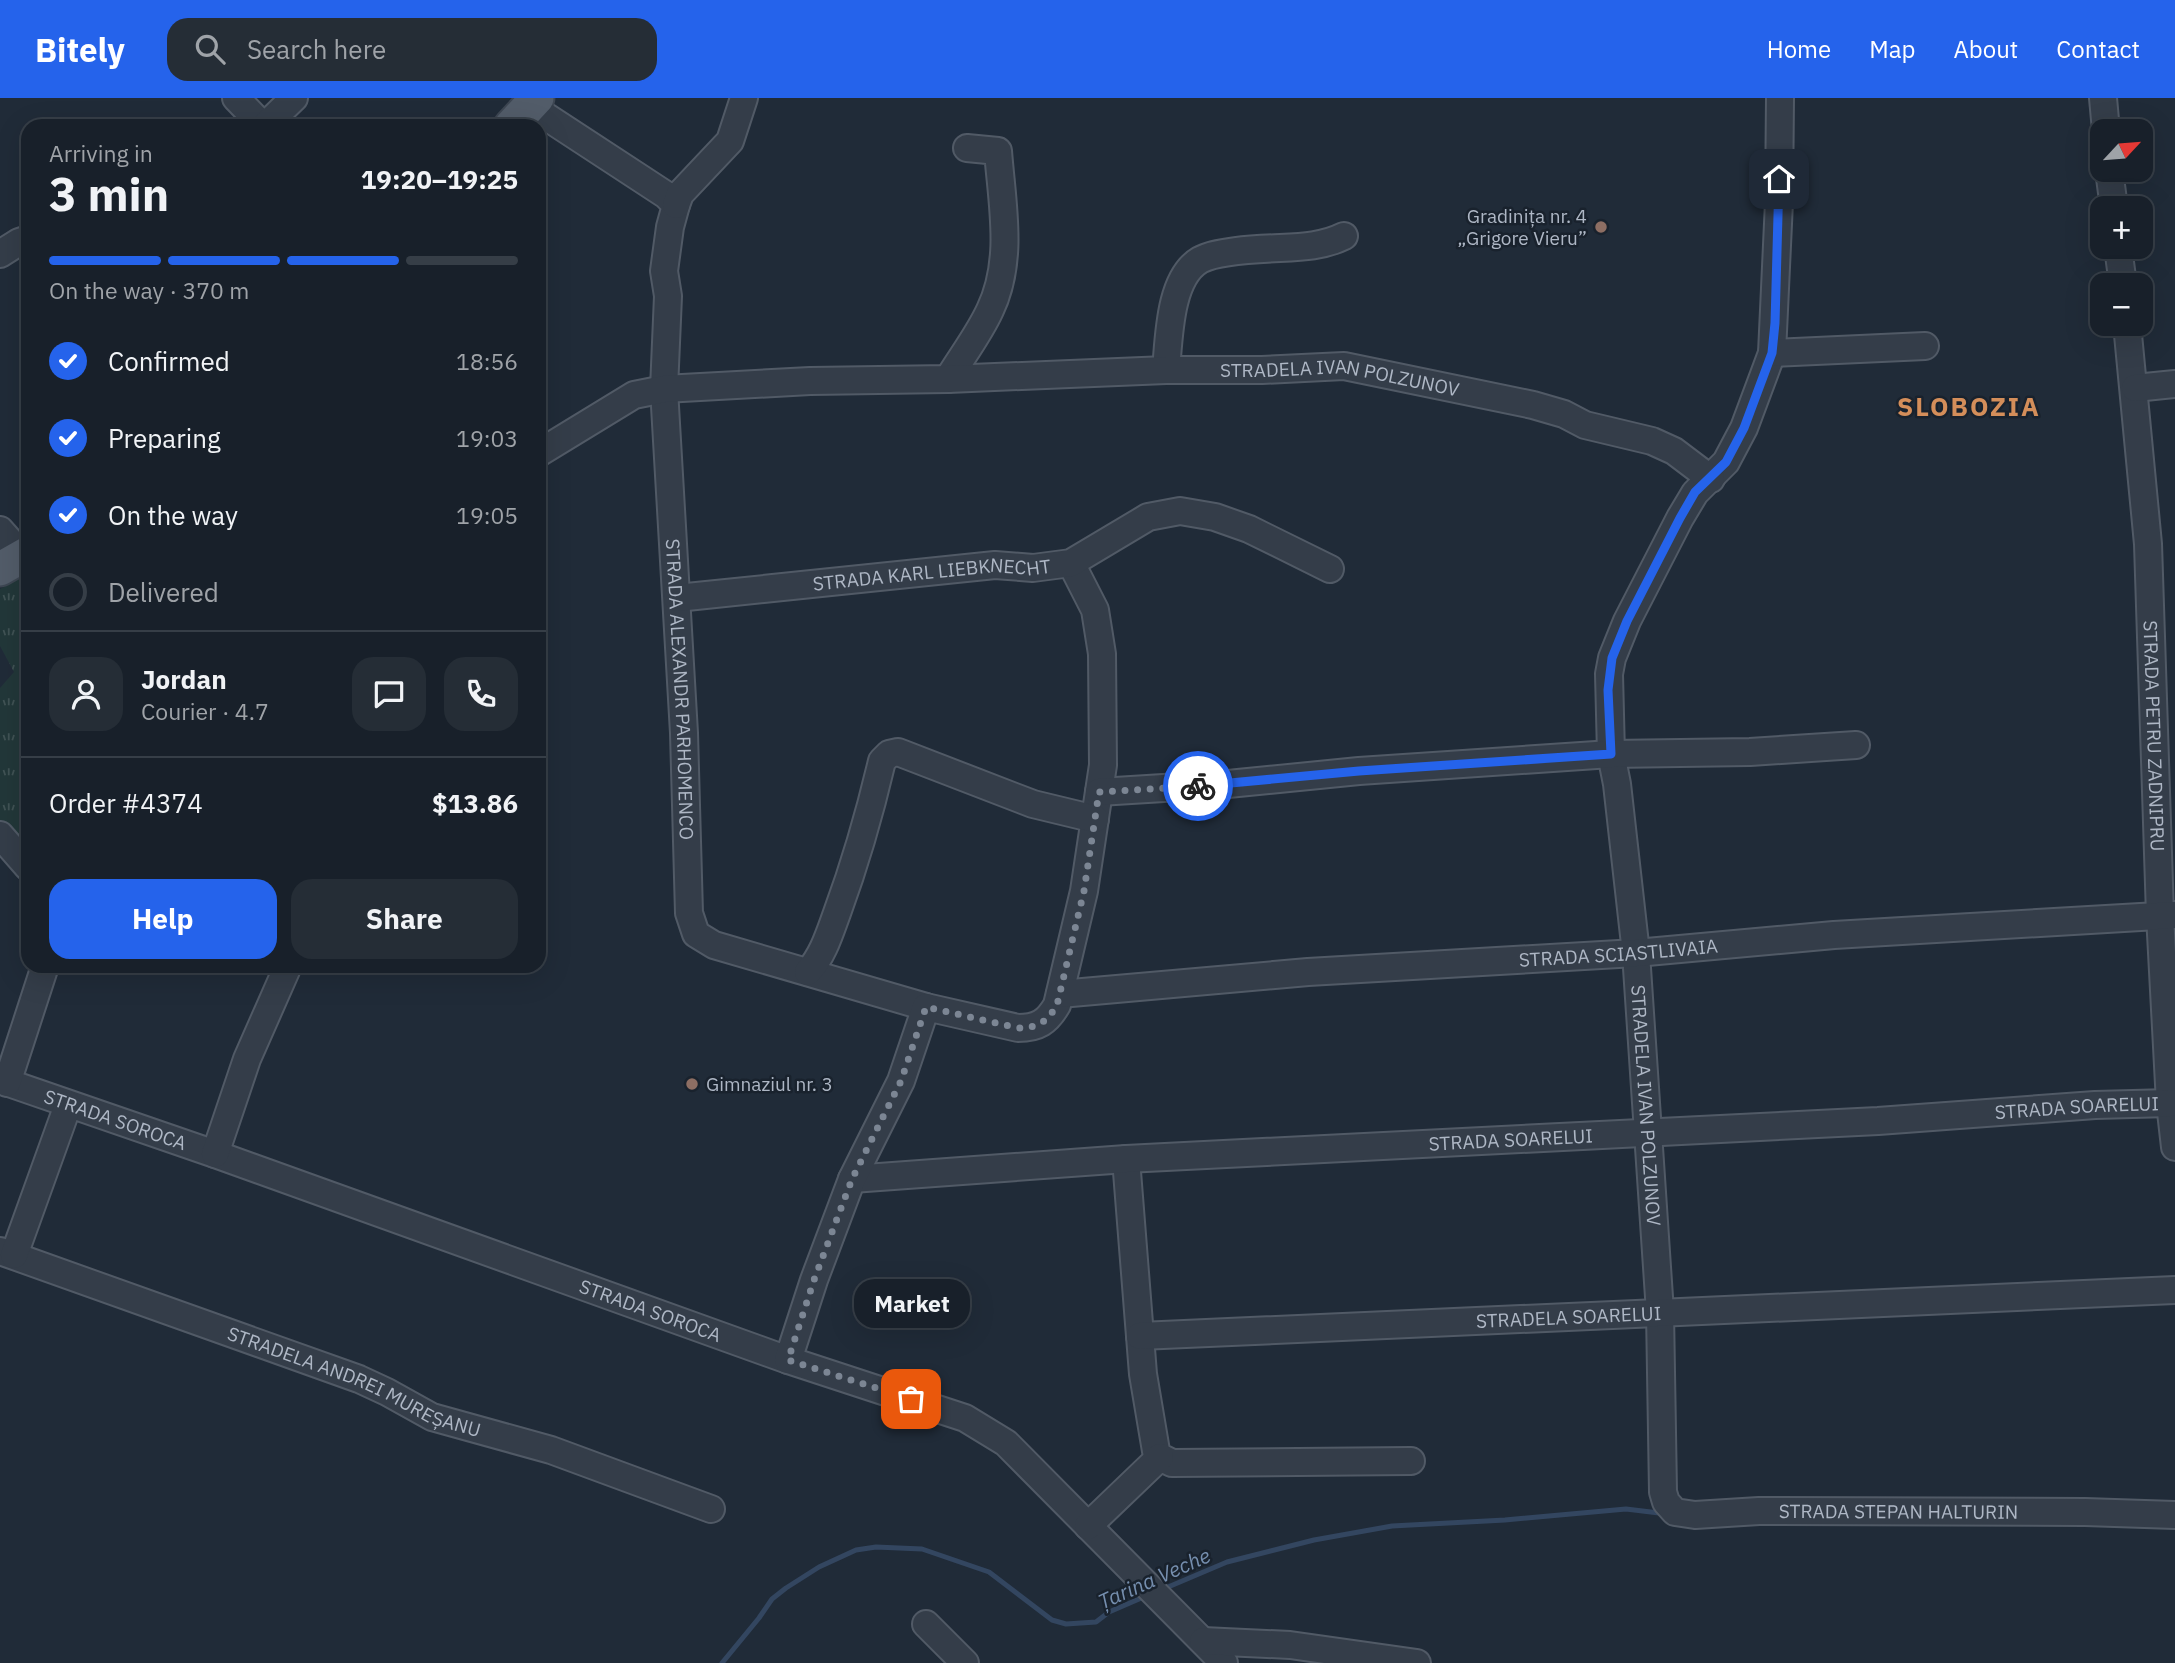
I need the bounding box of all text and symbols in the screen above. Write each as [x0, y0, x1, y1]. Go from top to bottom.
search box [167, 18, 657, 81]
text: Bitely [35, 28, 125, 71]
icon: search [191, 30, 229, 68]
text: Search here [247, 32, 386, 66]
text: Home [1767, 33, 1831, 65]
text: Map [1869, 33, 1915, 65]
text: About [1953, 33, 2018, 65]
text: Contact [2056, 33, 2140, 65]
north arrow [2090, 119, 2152, 182]
map controls [2090, 119, 2153, 336]
text: Arriving in [49, 138, 153, 168]
pin [1749, 149, 1809, 209]
icon: home [1760, 160, 1798, 198]
text: 19:20–19:25 [361, 162, 518, 196]
text: 3 min [49, 164, 169, 224]
button: + [2090, 196, 2153, 259]
place label: Gradinița nr. 4 „Grigore Vieru” [1458, 204, 1587, 250]
marker: Gradinița nr. 4 „Grigore Vieru” [1593, 219, 1609, 235]
button: − [2090, 273, 2153, 336]
text: On the way · 370 m [49, 275, 249, 305]
icon: check [49, 342, 87, 380]
text: Confirmed [108, 344, 230, 378]
text: 18:56 [456, 346, 518, 376]
street label: STRADELA IVAN POLZUNOV [1220, 354, 1462, 402]
district label: SLOBOZIA [1897, 389, 2041, 423]
icon: check [49, 419, 87, 457]
text: Preparing [108, 421, 221, 455]
text: 19:03 [456, 423, 518, 453]
icon: check [49, 496, 87, 534]
text: On the way [108, 498, 238, 532]
text: 19:05 [456, 500, 518, 530]
street label: STRADA ALEXANDR PARHOMENCO [661, 538, 699, 840]
street label: STRADA KARL LIEBKNECHT [812, 553, 1052, 596]
text: Delivered [108, 575, 219, 609]
street label: STRADA PETRU ZADNIPRU [2138, 620, 2170, 852]
button: person [49, 657, 123, 731]
button: chat [352, 657, 426, 731]
button: phone [444, 657, 518, 731]
text: Jordan [141, 662, 227, 696]
text: Courier · 4.7 [141, 696, 269, 726]
courier [1163, 751, 1233, 821]
icon: bike [1179, 767, 1217, 805]
text: Order #4374 [49, 786, 203, 820]
text: $13.86 [432, 786, 518, 820]
button: Help [49, 879, 277, 959]
button: Share [291, 879, 518, 959]
street label: STRADA SCIASTLIVAIA [1518, 934, 1719, 972]
street label: STRADELA IVAN POLZUNOV [1626, 984, 1666, 1227]
place label: Gimnaziul nr. 3 [706, 1072, 833, 1096]
marker: Gimnaziul nr. 3 [684, 1076, 700, 1092]
street label: STRADA SOROCA [41, 1084, 190, 1155]
street label: STRADA SOARELUI [1994, 1091, 2159, 1124]
street label: STRADA SOARELUI [1428, 1123, 1593, 1156]
street label: STRADA SOROCA [576, 1274, 725, 1347]
callout: Market [853, 1280, 969, 1329]
text: Market [874, 1288, 950, 1318]
street label: STRADELA SOARELUI [1475, 1301, 1662, 1333]
street label: STRADELA ANDREI MUREȘANU [224, 1321, 484, 1442]
pin [881, 1369, 941, 1429]
icon: bag [892, 1380, 930, 1418]
street label: STRADA STEPAN HALTURIN [1779, 1499, 2018, 1524]
water label: Țarina Veche [1093, 1541, 1215, 1615]

